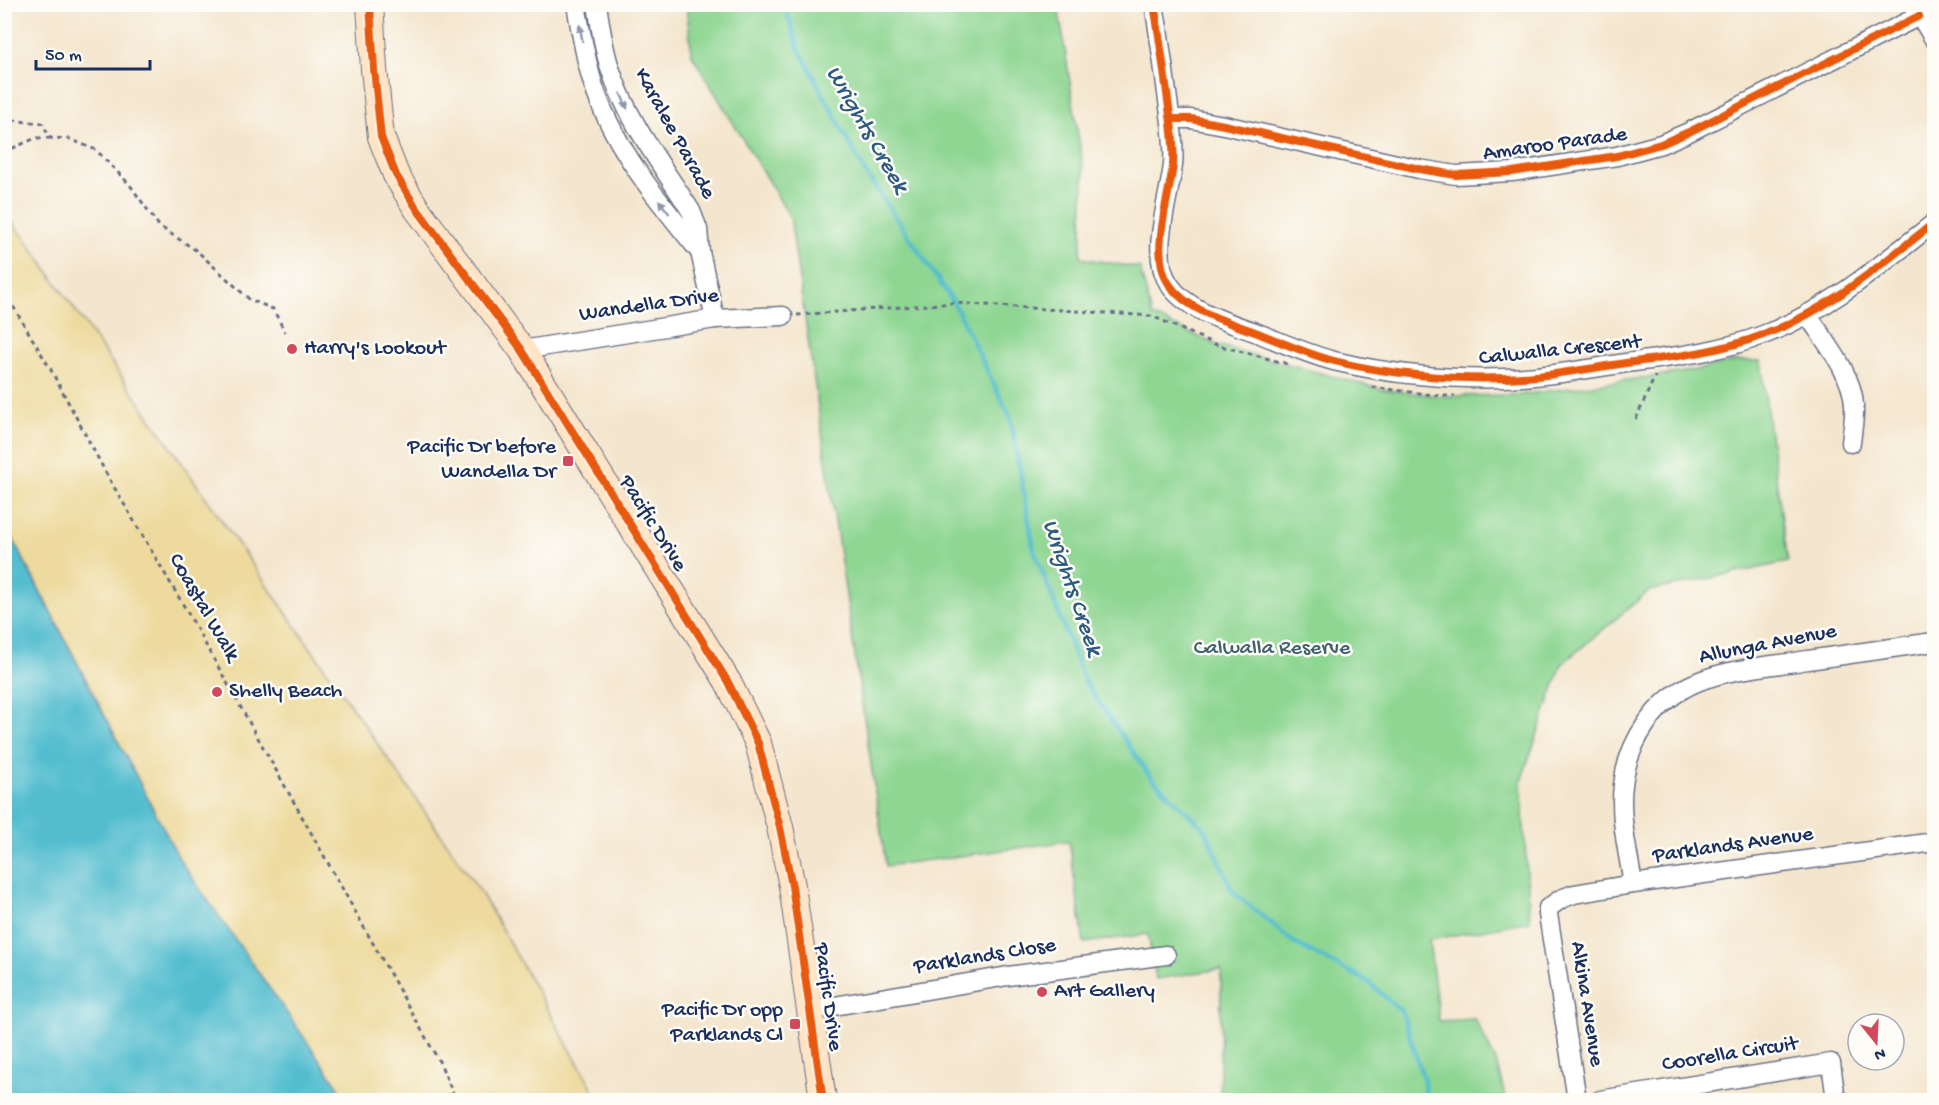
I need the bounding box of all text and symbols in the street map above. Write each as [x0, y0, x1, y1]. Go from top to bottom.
one-way arrow [576, 23, 585, 42]
scale bar [36, 33, 150, 71]
text: 50 m [45, 46, 82, 67]
water label: Wrights Creek [818, 61, 915, 201]
street label: Karalee Parade [627, 64, 721, 205]
one-way arrow [619, 92, 629, 110]
street label: Amaroo Parade [1481, 122, 1629, 168]
one-way arrow [658, 199, 670, 214]
street label: Wandella Drive [578, 283, 721, 329]
street label: Calwalla Crescent [1478, 329, 1644, 372]
place label: Harry's Lookout [304, 336, 448, 362]
marker: Harry's Lookout [285, 342, 299, 356]
place label: Pacific Dr before Wandella Dr [407, 435, 558, 486]
marker: Pacific Dr before Wandella Dr [561, 454, 575, 468]
street label: Pacific Drive [612, 470, 692, 578]
water label: Wrights Creek [1034, 516, 1109, 662]
street label: Coastal Walk [162, 549, 245, 669]
street label: Allunga Avenue [1697, 619, 1840, 671]
park label: Calwalla Reserve [1194, 636, 1351, 662]
place label: Shelly Beach [229, 679, 342, 705]
marker: Shelly Beach [210, 685, 224, 699]
street label: Parklands Avenue [1650, 822, 1816, 870]
street label: Parklands Close [911, 933, 1058, 981]
street label: Pacific Drive [806, 940, 848, 1053]
street label: Alkina Avenue [1563, 940, 1609, 1069]
place label: Art Gallery [1054, 979, 1155, 1005]
marker: Art Gallery [1035, 985, 1049, 999]
place label: Pacific Dr opp Parklands Cl [661, 998, 783, 1049]
north arrow [1846, 1012, 1906, 1072]
marker: Pacific Dr opp Parklands Cl [788, 1017, 802, 1031]
street label: Coorella Circuit [1660, 1031, 1802, 1079]
text: N [1871, 1042, 1887, 1064]

